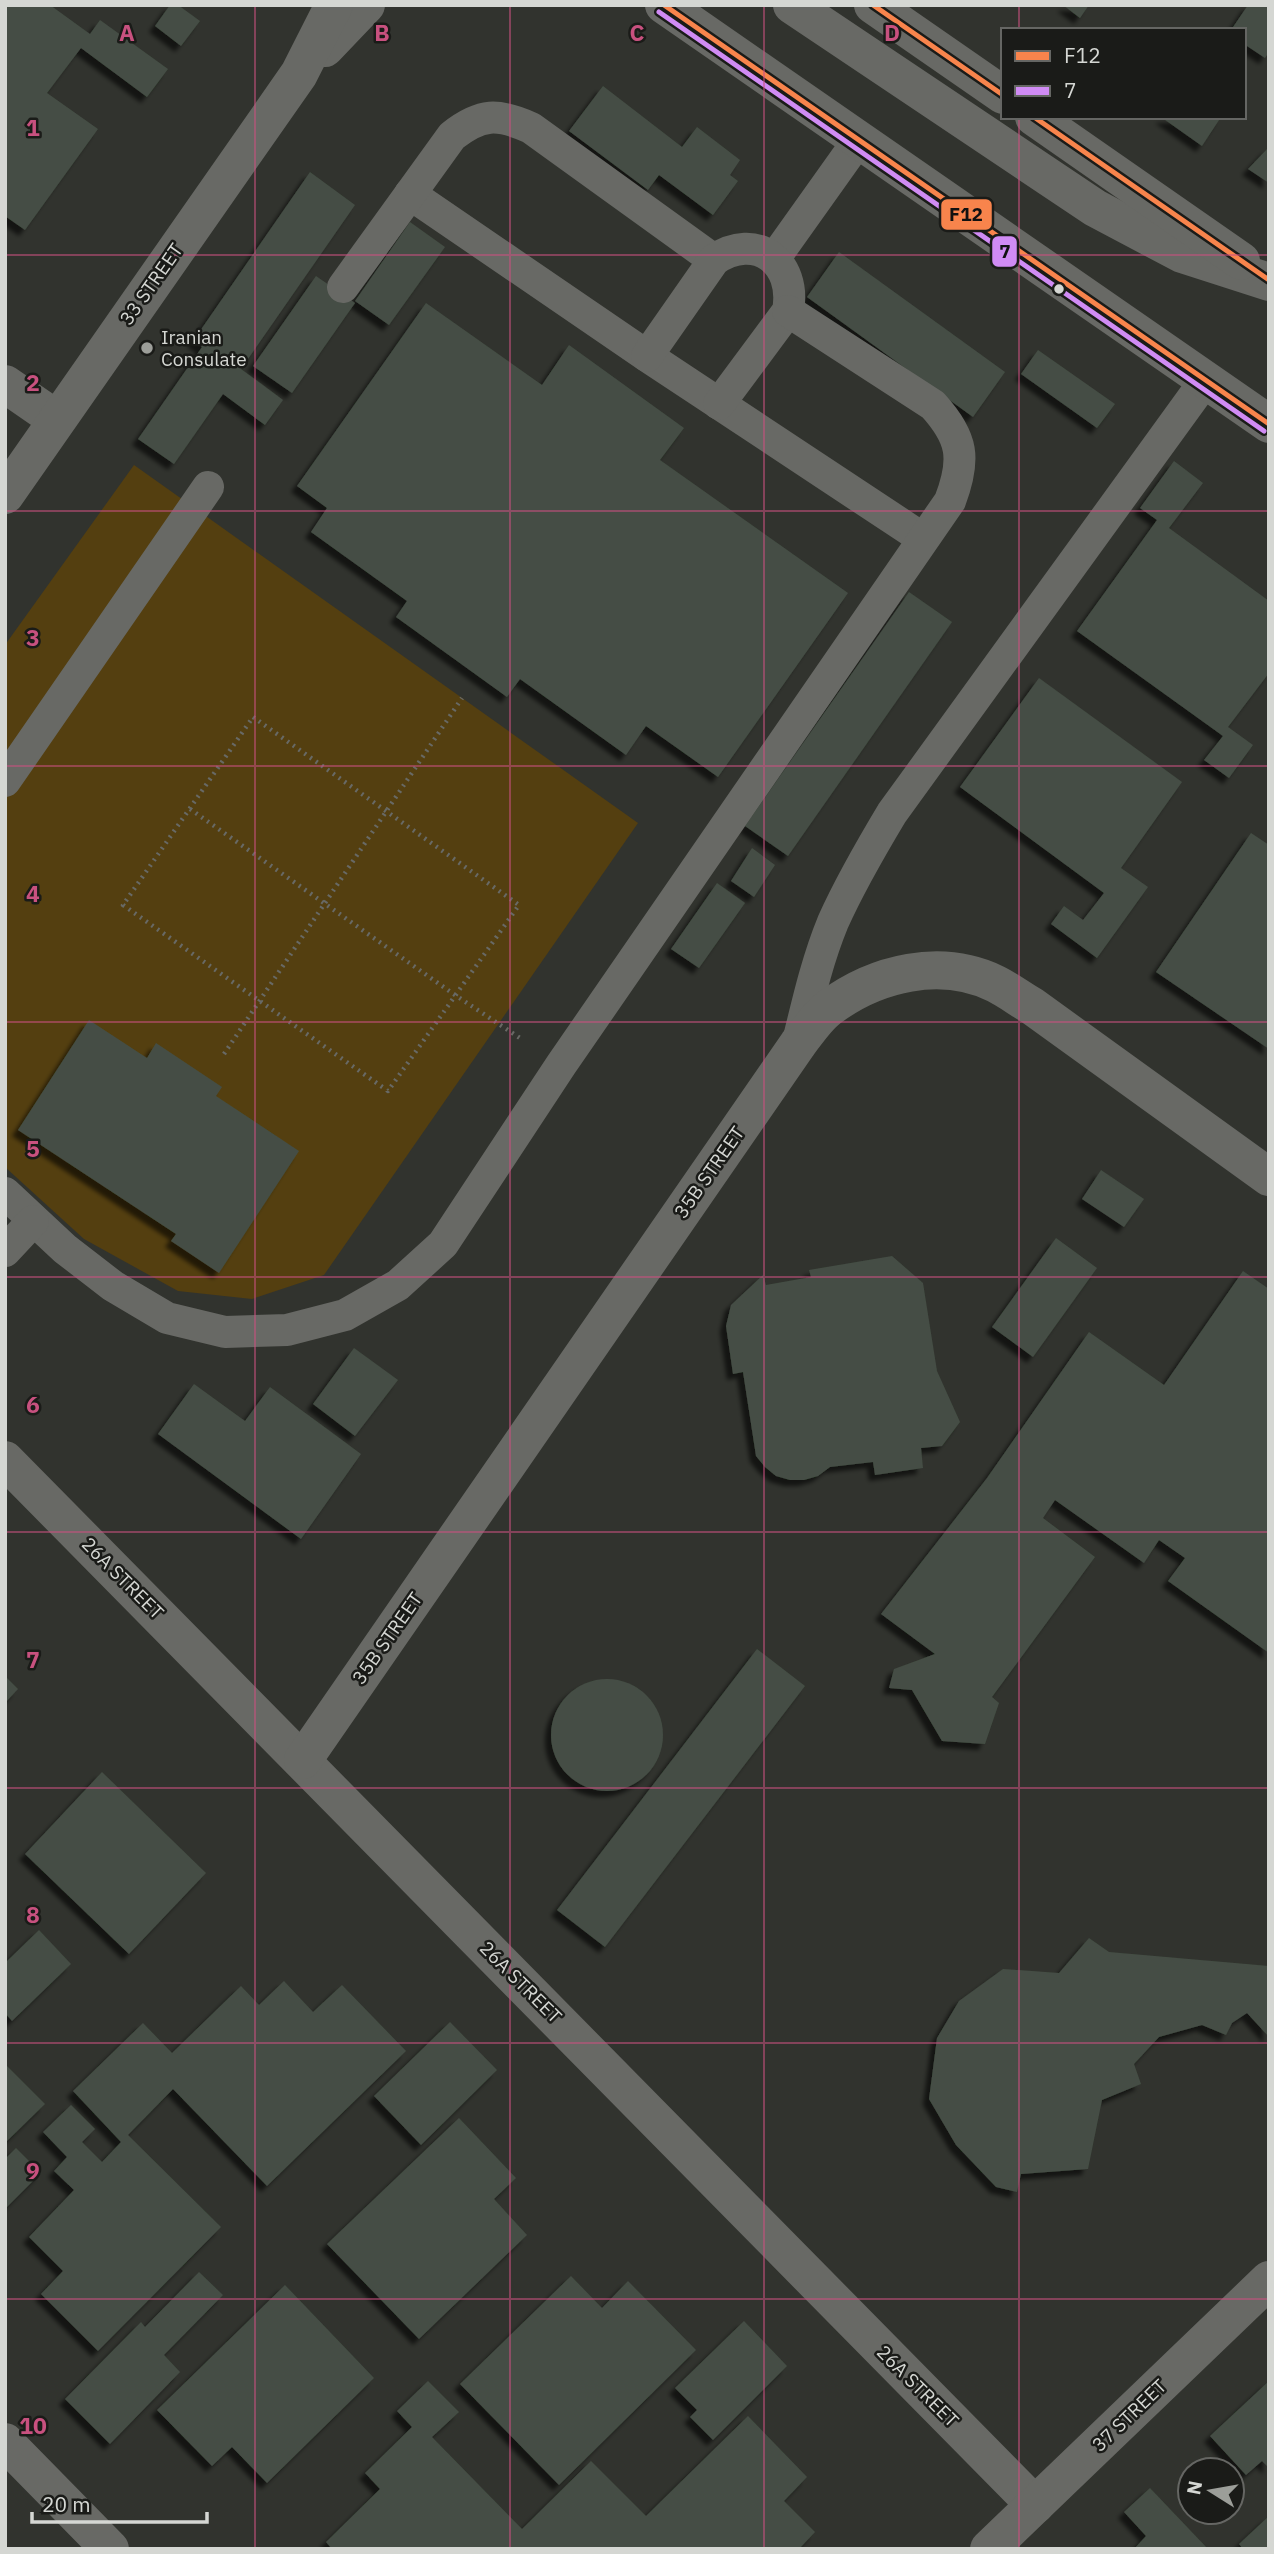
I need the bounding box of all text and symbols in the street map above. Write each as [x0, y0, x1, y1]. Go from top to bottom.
text: A [119, 17, 135, 47]
text: B [374, 17, 390, 47]
text: C [630, 17, 645, 47]
text: D [884, 17, 900, 47]
legend [1001, 28, 1246, 119]
text: F12 [1064, 41, 1101, 69]
text: 7 [1064, 76, 1077, 104]
text: 1 [26, 112, 40, 142]
line badge: F12 [940, 198, 993, 231]
text: F12 [949, 202, 983, 226]
line badge: 7 [991, 235, 1018, 268]
street label: 33 STREET [114, 238, 188, 329]
text: 7 [999, 239, 1011, 263]
unlabelled marker [1052, 282, 1066, 296]
place label: Iranian Consulate [161, 325, 247, 371]
marker: Iranian Consulate [139, 340, 155, 356]
text: 2 [26, 367, 40, 397]
text: 3 [26, 622, 40, 652]
text: 4 [26, 878, 40, 908]
street label: 35B STREET [669, 1121, 749, 1223]
text: 5 [26, 1133, 40, 1163]
text: 6 [26, 1389, 40, 1419]
street label: 26A STREET [77, 1532, 169, 1624]
street label: 35B STREET [347, 1587, 427, 1689]
text: 7 [26, 1644, 40, 1674]
text: 8 [26, 1899, 40, 1929]
street label: 26A STREET [475, 1936, 567, 2028]
text: 9 [26, 2155, 40, 2185]
street label: 26A STREET [872, 2340, 964, 2432]
street label: 37 STREET [1087, 2374, 1171, 2456]
text: 10 [19, 2410, 47, 2440]
north arrow [1176, 2456, 1246, 2526]
text: N [1181, 2479, 1207, 2497]
scale bar [32, 2480, 206, 2524]
text: 20 m [42, 2490, 91, 2518]

